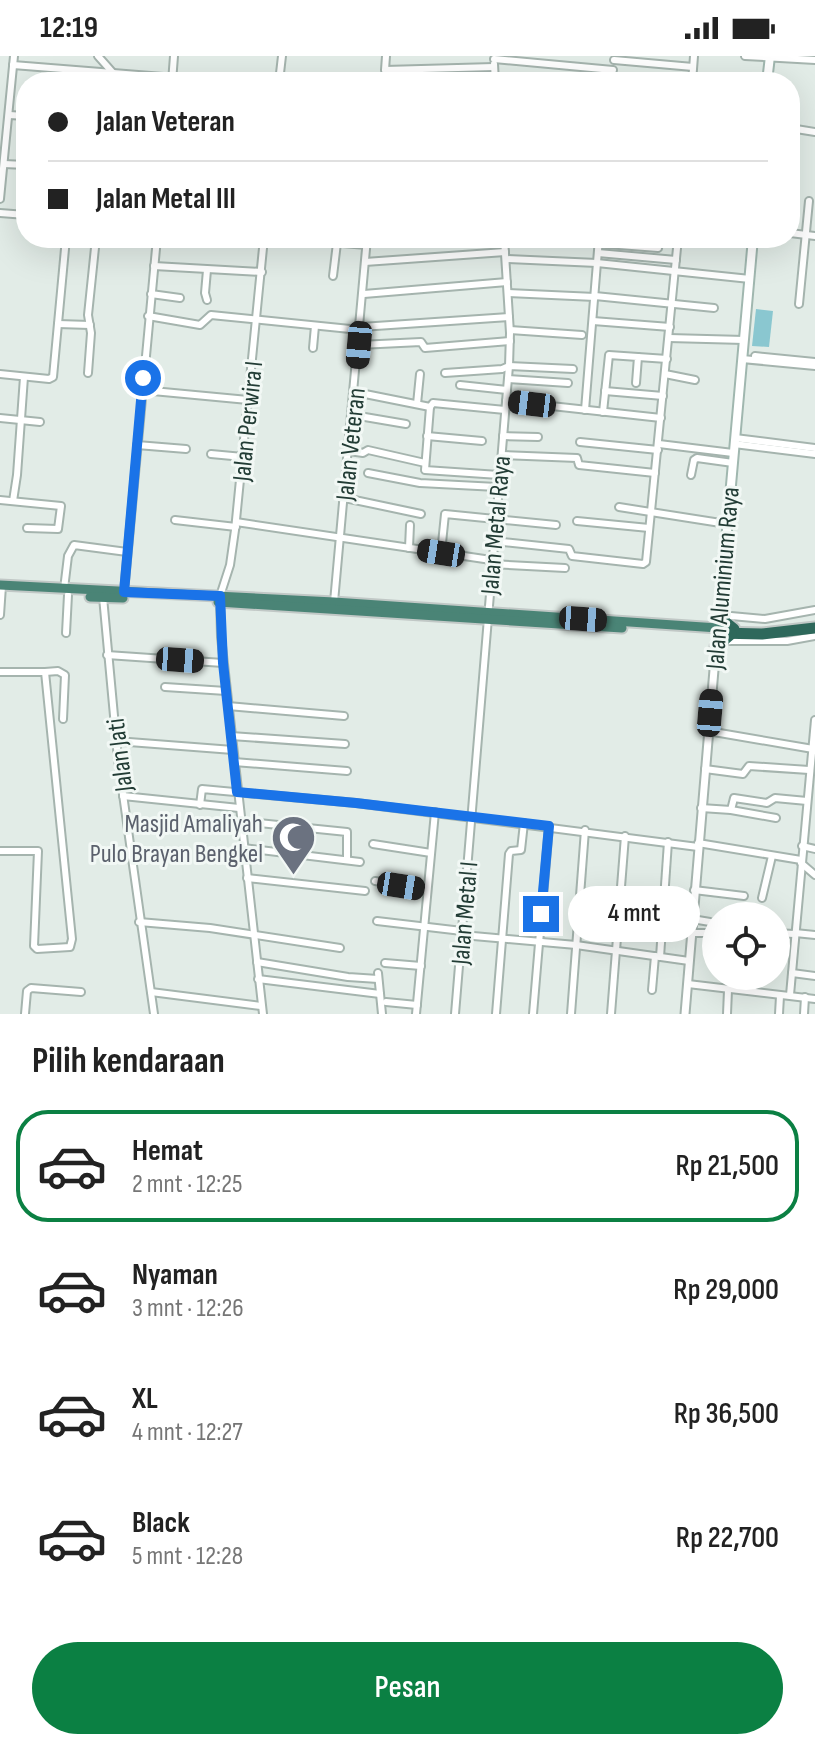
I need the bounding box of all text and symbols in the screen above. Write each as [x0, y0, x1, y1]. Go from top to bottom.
text: 12:19 [40, 10, 98, 46]
text: Jalan Veteran [96, 104, 235, 140]
text: Jalan Metal III [96, 181, 236, 217]
car [345, 320, 373, 370]
route start [125, 360, 161, 396]
street label: Jalan Perwira I [227, 360, 270, 484]
street label: Jalan Veteran [330, 386, 373, 503]
car [507, 389, 557, 419]
street label: Jalan Metal Raya [475, 454, 518, 597]
street label: Jalan Aluminium Raya [700, 486, 747, 672]
car [415, 537, 467, 569]
car [558, 605, 608, 633]
car [155, 646, 205, 674]
car [696, 688, 724, 738]
street label: Jalan Jati [101, 716, 140, 794]
place label: Masjid Amaliyah Pulo Brayan Bengkel [90, 809, 263, 870]
mosque icon: Masjid Amaliyah Pulo Brayan Bengkel [270, 814, 318, 877]
street label: Jalan Metal I [445, 860, 485, 967]
car [375, 870, 427, 902]
callout: 4 mnt [569, 886, 701, 942]
route end [523, 896, 559, 932]
text: 4 mnt [608, 898, 660, 929]
map controls [702, 902, 790, 990]
button: locate [702, 902, 790, 990]
text: Pilih kendaraan [32, 1040, 225, 1083]
icon: car [36, 1130, 108, 1202]
text: Hemat [132, 1133, 203, 1169]
text: Rp 21,500 [675, 1148, 779, 1184]
text: 2 mnt · 12:25 [132, 1169, 242, 1200]
icon: car [36, 1254, 108, 1326]
text: Nyaman [132, 1257, 218, 1293]
text: Rp 29,000 [673, 1272, 779, 1308]
text: 3 mnt · 12:26 [132, 1293, 244, 1324]
icon: car [36, 1378, 108, 1450]
text: XL [132, 1381, 158, 1417]
text: Rp 36,500 [674, 1396, 779, 1432]
text: 4 mnt · 12:27 [132, 1417, 243, 1448]
icon: car [36, 1502, 108, 1574]
text: Black [132, 1505, 190, 1541]
text: Rp 22,700 [676, 1520, 779, 1556]
text: 5 mnt · 12:28 [132, 1541, 243, 1572]
button: Pesan [32, 1642, 783, 1734]

